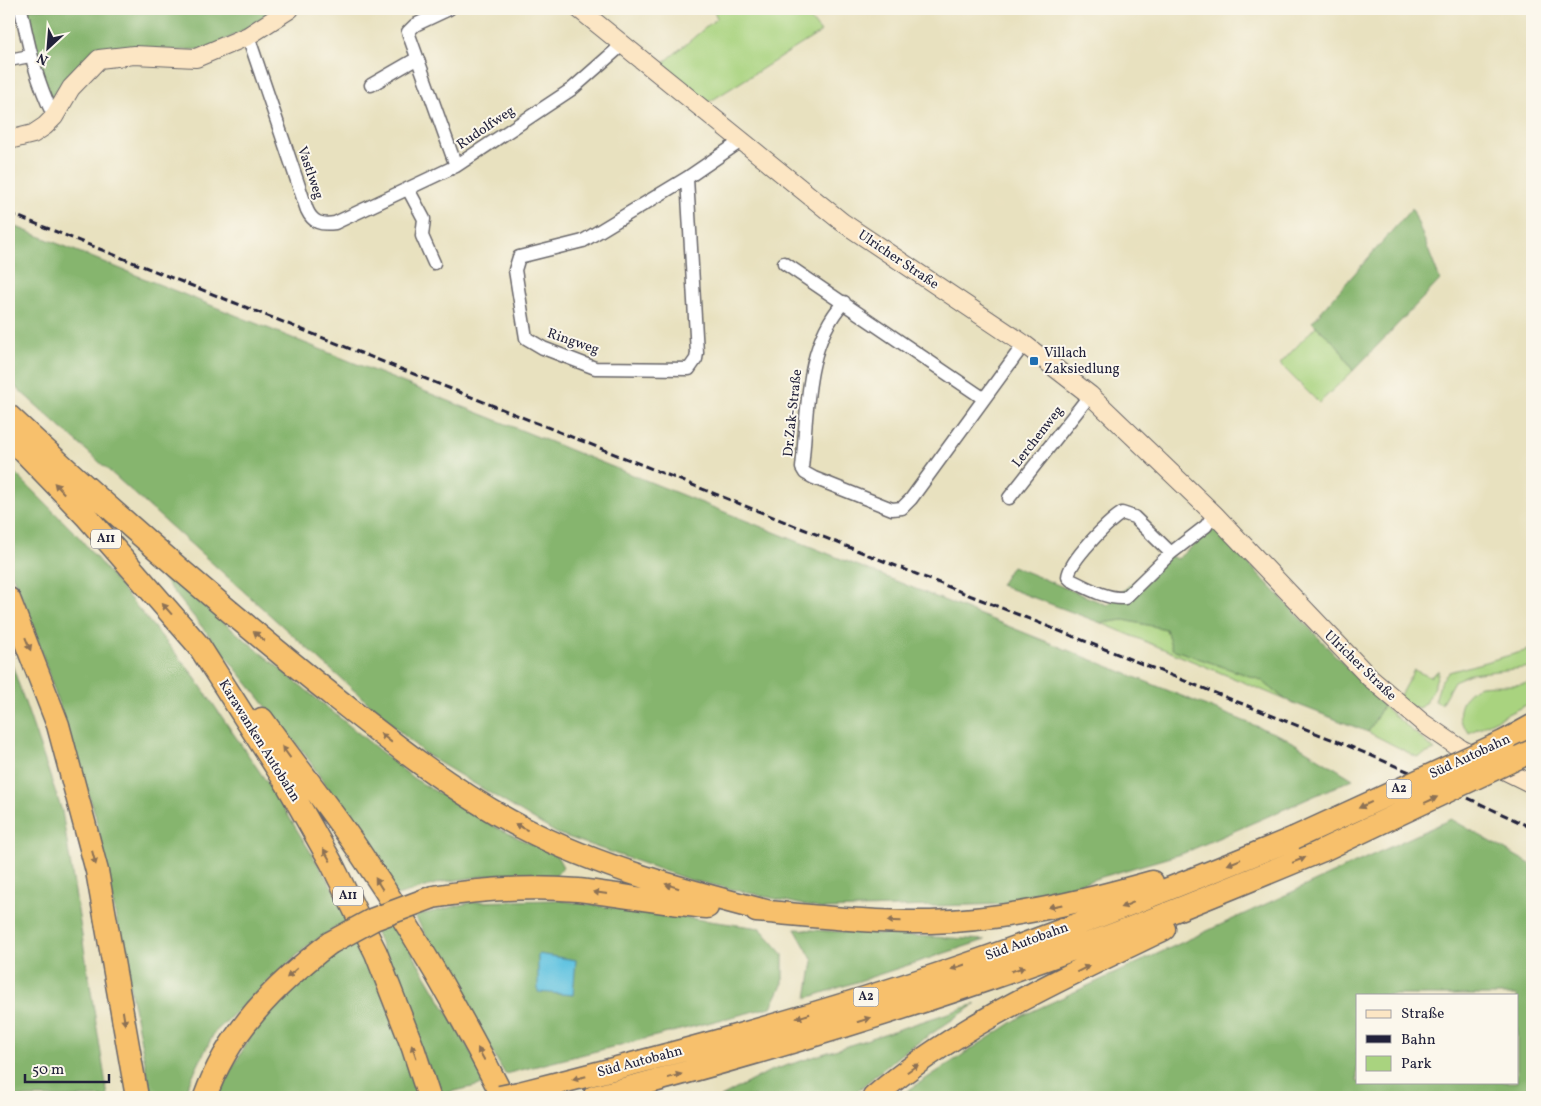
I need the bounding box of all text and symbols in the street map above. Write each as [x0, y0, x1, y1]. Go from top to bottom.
north arrow [22, 22, 72, 72]
text: N [34, 48, 52, 69]
street label: Rudolfweg [453, 102, 519, 154]
street label: Vastlweg [292, 144, 328, 202]
street label: Ulricher Straße [854, 226, 942, 294]
street label: Ringweg [544, 324, 602, 360]
place label: Villach Zaksiedlung [1044, 344, 1120, 379]
marker: Villach Zaksiedlung [1028, 355, 1040, 367]
street label: Dr.Zak-Straße [779, 368, 807, 458]
street label: Lerchenweg [1008, 402, 1068, 472]
one-way arrow [53, 482, 65, 494]
road number: A11 [91, 530, 121, 548]
one-way arrow [161, 604, 173, 616]
street label: Ulricher Straße [1320, 627, 1401, 706]
one-way arrow [253, 631, 266, 642]
one-way arrow [24, 636, 32, 651]
street label: Karawanken Autobahn [214, 676, 304, 806]
street label: Süd Autobahn [1426, 730, 1514, 784]
one-way arrow [379, 733, 393, 743]
one-way arrow [281, 745, 291, 758]
road number: A2 [1386, 780, 1412, 799]
one-way arrow [1424, 795, 1438, 803]
one-way arrow [1358, 801, 1372, 809]
one-way arrow [514, 823, 529, 831]
one-way arrow [323, 847, 331, 862]
one-way arrow [90, 851, 98, 866]
one-way arrow [1292, 856, 1307, 864]
one-way arrow [1227, 859, 1241, 867]
one-way arrow [375, 878, 384, 891]
one-way arrow [665, 882, 680, 889]
road number: A11 [333, 886, 363, 906]
one-way arrow [592, 889, 608, 897]
one-way arrow [1047, 902, 1063, 910]
one-way arrow [1120, 902, 1135, 910]
one-way arrow [885, 917, 901, 925]
street label: Süd Autobahn [983, 918, 1071, 966]
one-way arrow [951, 964, 966, 971]
one-way arrow [1076, 964, 1091, 973]
one-way arrow [1011, 965, 1026, 972]
one-way arrow [286, 967, 298, 979]
road number: A2 [854, 988, 878, 1006]
legend [1356, 994, 1518, 1084]
text: Straße [1401, 1004, 1444, 1025]
one-way arrow [120, 1010, 128, 1026]
one-way arrow [796, 1013, 811, 1021]
one-way arrow [857, 1016, 872, 1024]
text: Bahn [1401, 1030, 1436, 1051]
street label: Süd Autobahn [595, 1042, 685, 1082]
one-way arrow [410, 1043, 418, 1058]
one-way arrow [476, 1047, 485, 1061]
scale bar [25, 1051, 109, 1083]
text: Park [1401, 1054, 1432, 1075]
text: 50 m [32, 1060, 64, 1081]
one-way arrow [906, 1063, 920, 1073]
one-way arrow [667, 1071, 682, 1079]
one-way arrow [572, 1074, 587, 1082]

